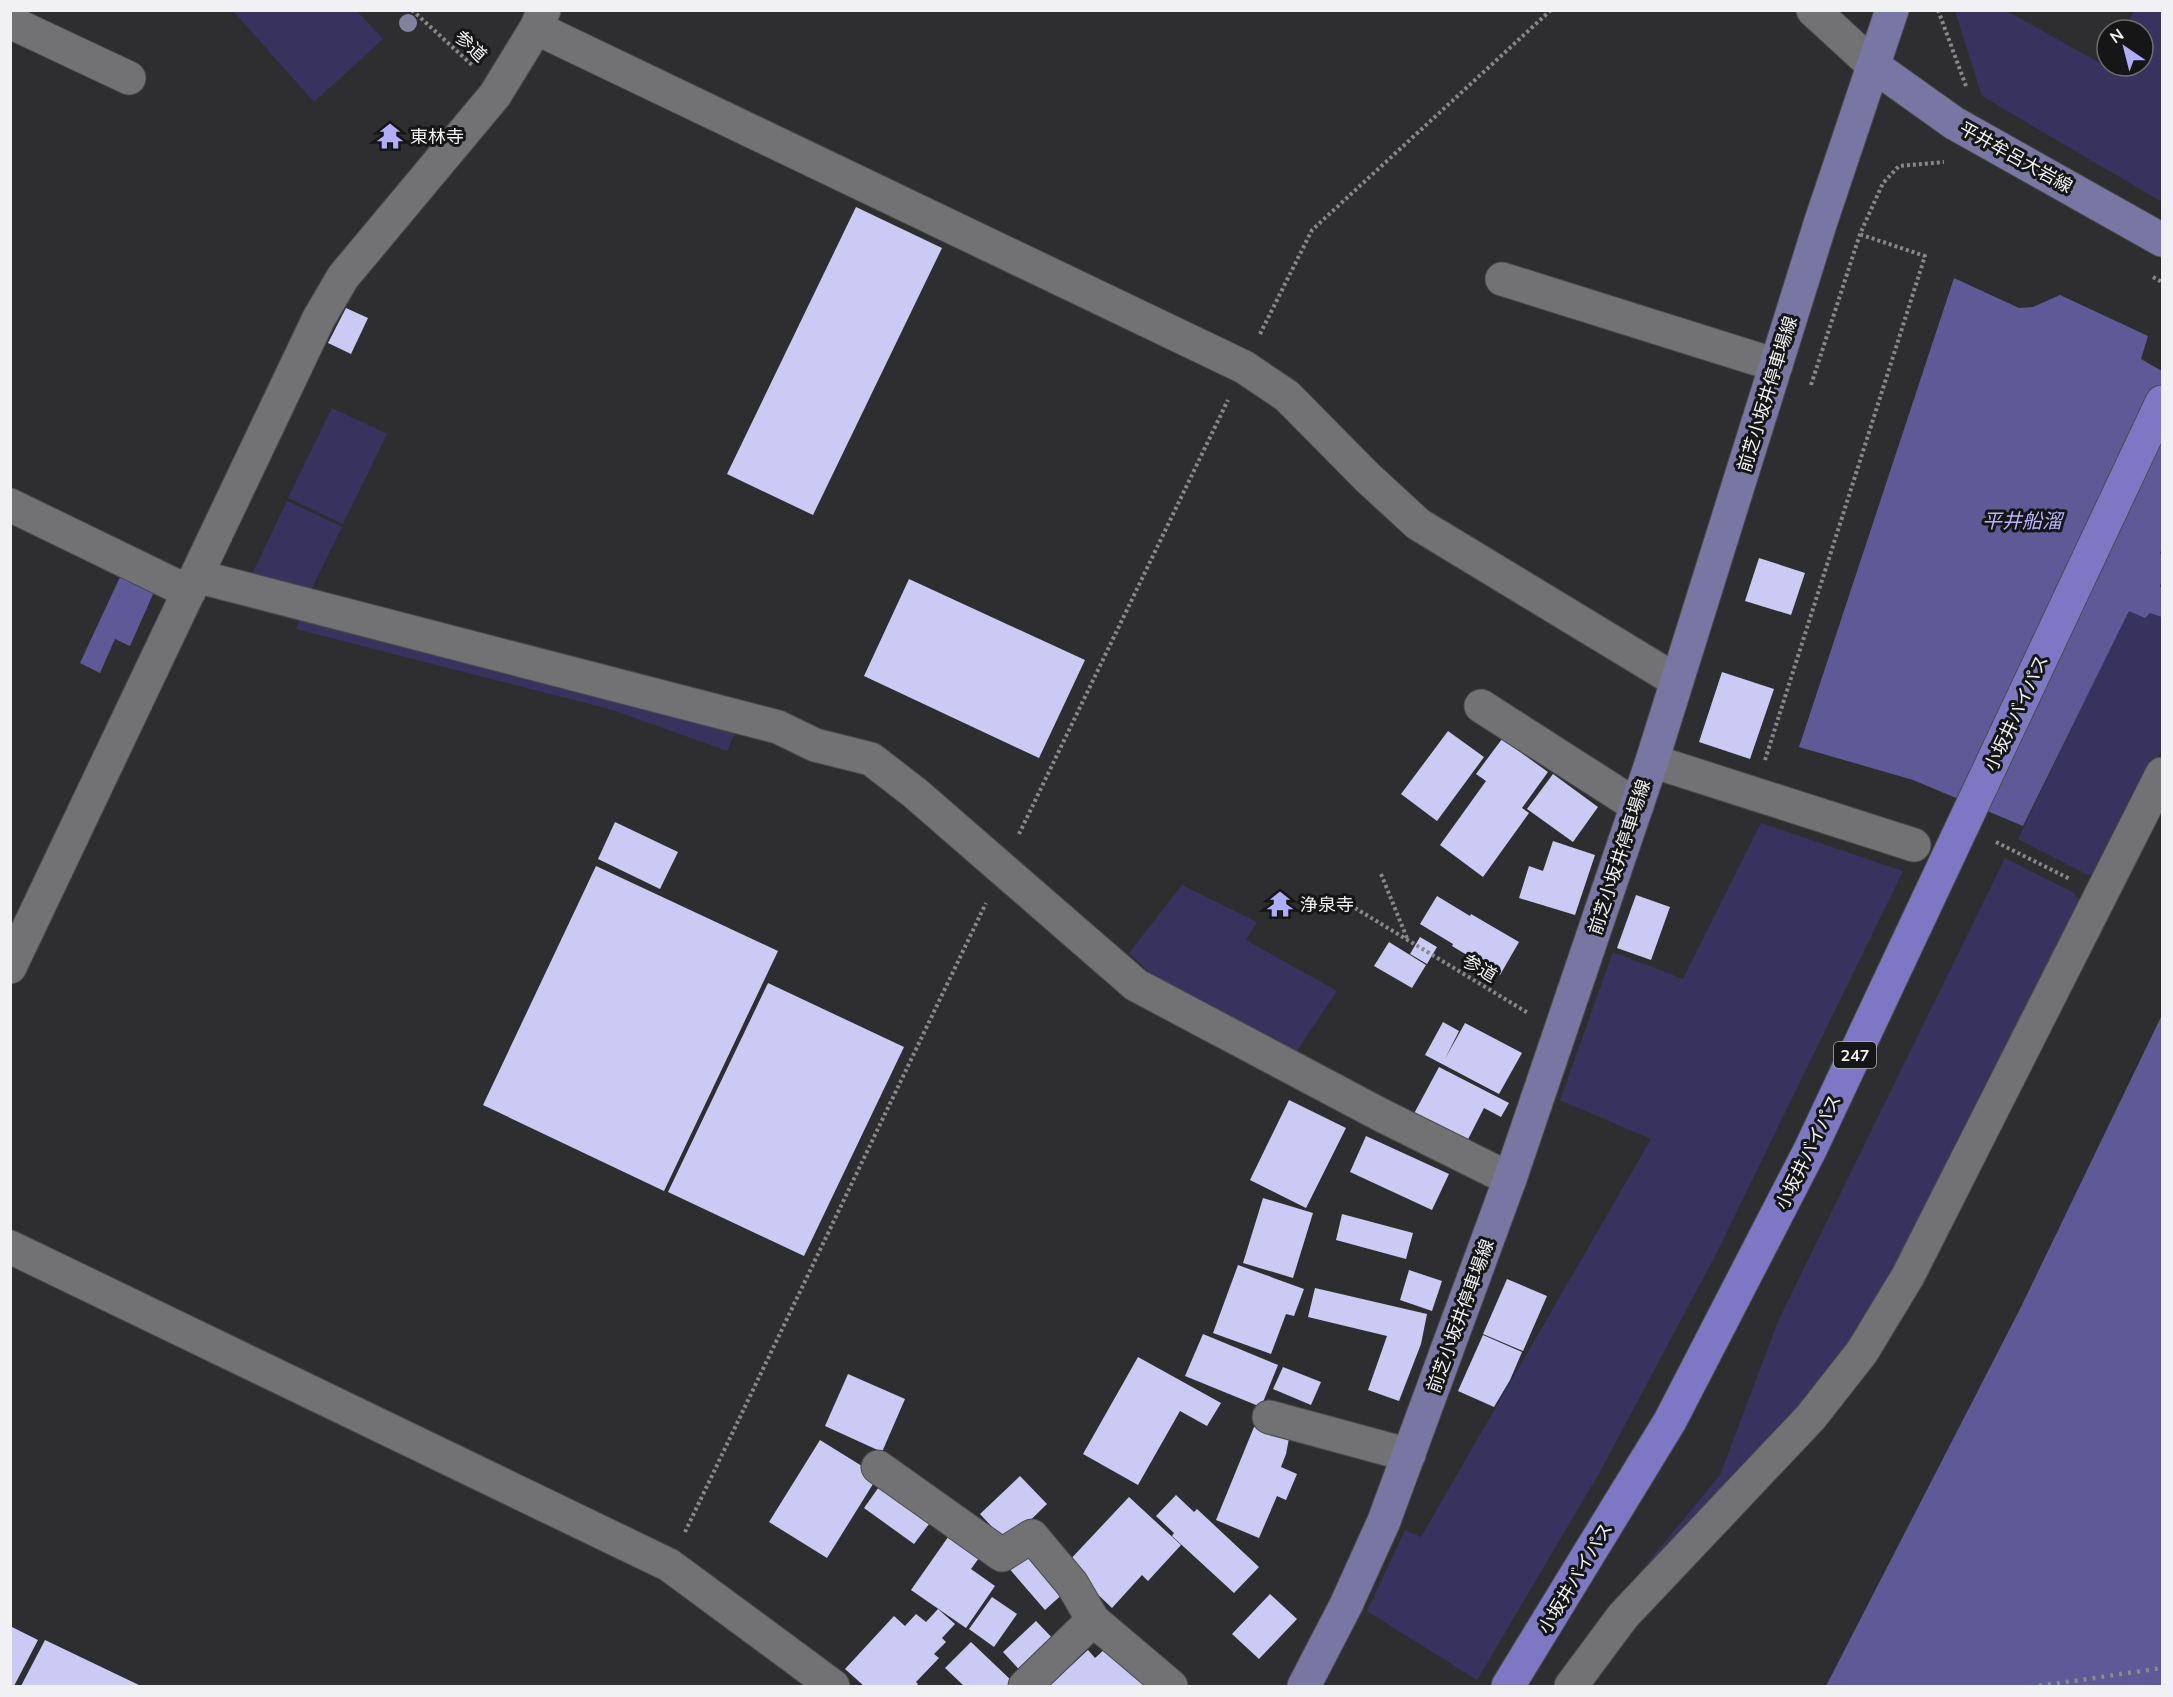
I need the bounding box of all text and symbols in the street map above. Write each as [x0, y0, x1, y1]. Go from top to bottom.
north arrow [2095, 18, 2155, 78]
text: N [2106, 24, 2127, 47]
street label: 参道 [450, 25, 492, 67]
street label: 平井牟呂大岩線 [1955, 116, 2077, 198]
temple icon: 東林寺 [375, 121, 405, 151]
place label: 東林寺 [410, 125, 464, 148]
street label: 前芝小坂井停車場線 [1732, 313, 1802, 475]
water label: 平井船溜 [1982, 508, 2065, 533]
street label: 小坂井バイパス [1979, 651, 2053, 775]
street label: 前芝小坂井停車場線 [1583, 776, 1655, 938]
temple icon: 浄泉寺 [1265, 889, 1295, 919]
place label: 浄泉寺 [1300, 893, 1354, 916]
street label: 参道 [1459, 949, 1501, 987]
road number: 247 [1834, 1042, 1876, 1068]
street label: 小坂井バイパス [1770, 1090, 1846, 1214]
street label: 前芝小坂井停車場線 [1421, 1236, 1499, 1396]
street label: 小坂井バイパス [1533, 1518, 1617, 1638]

